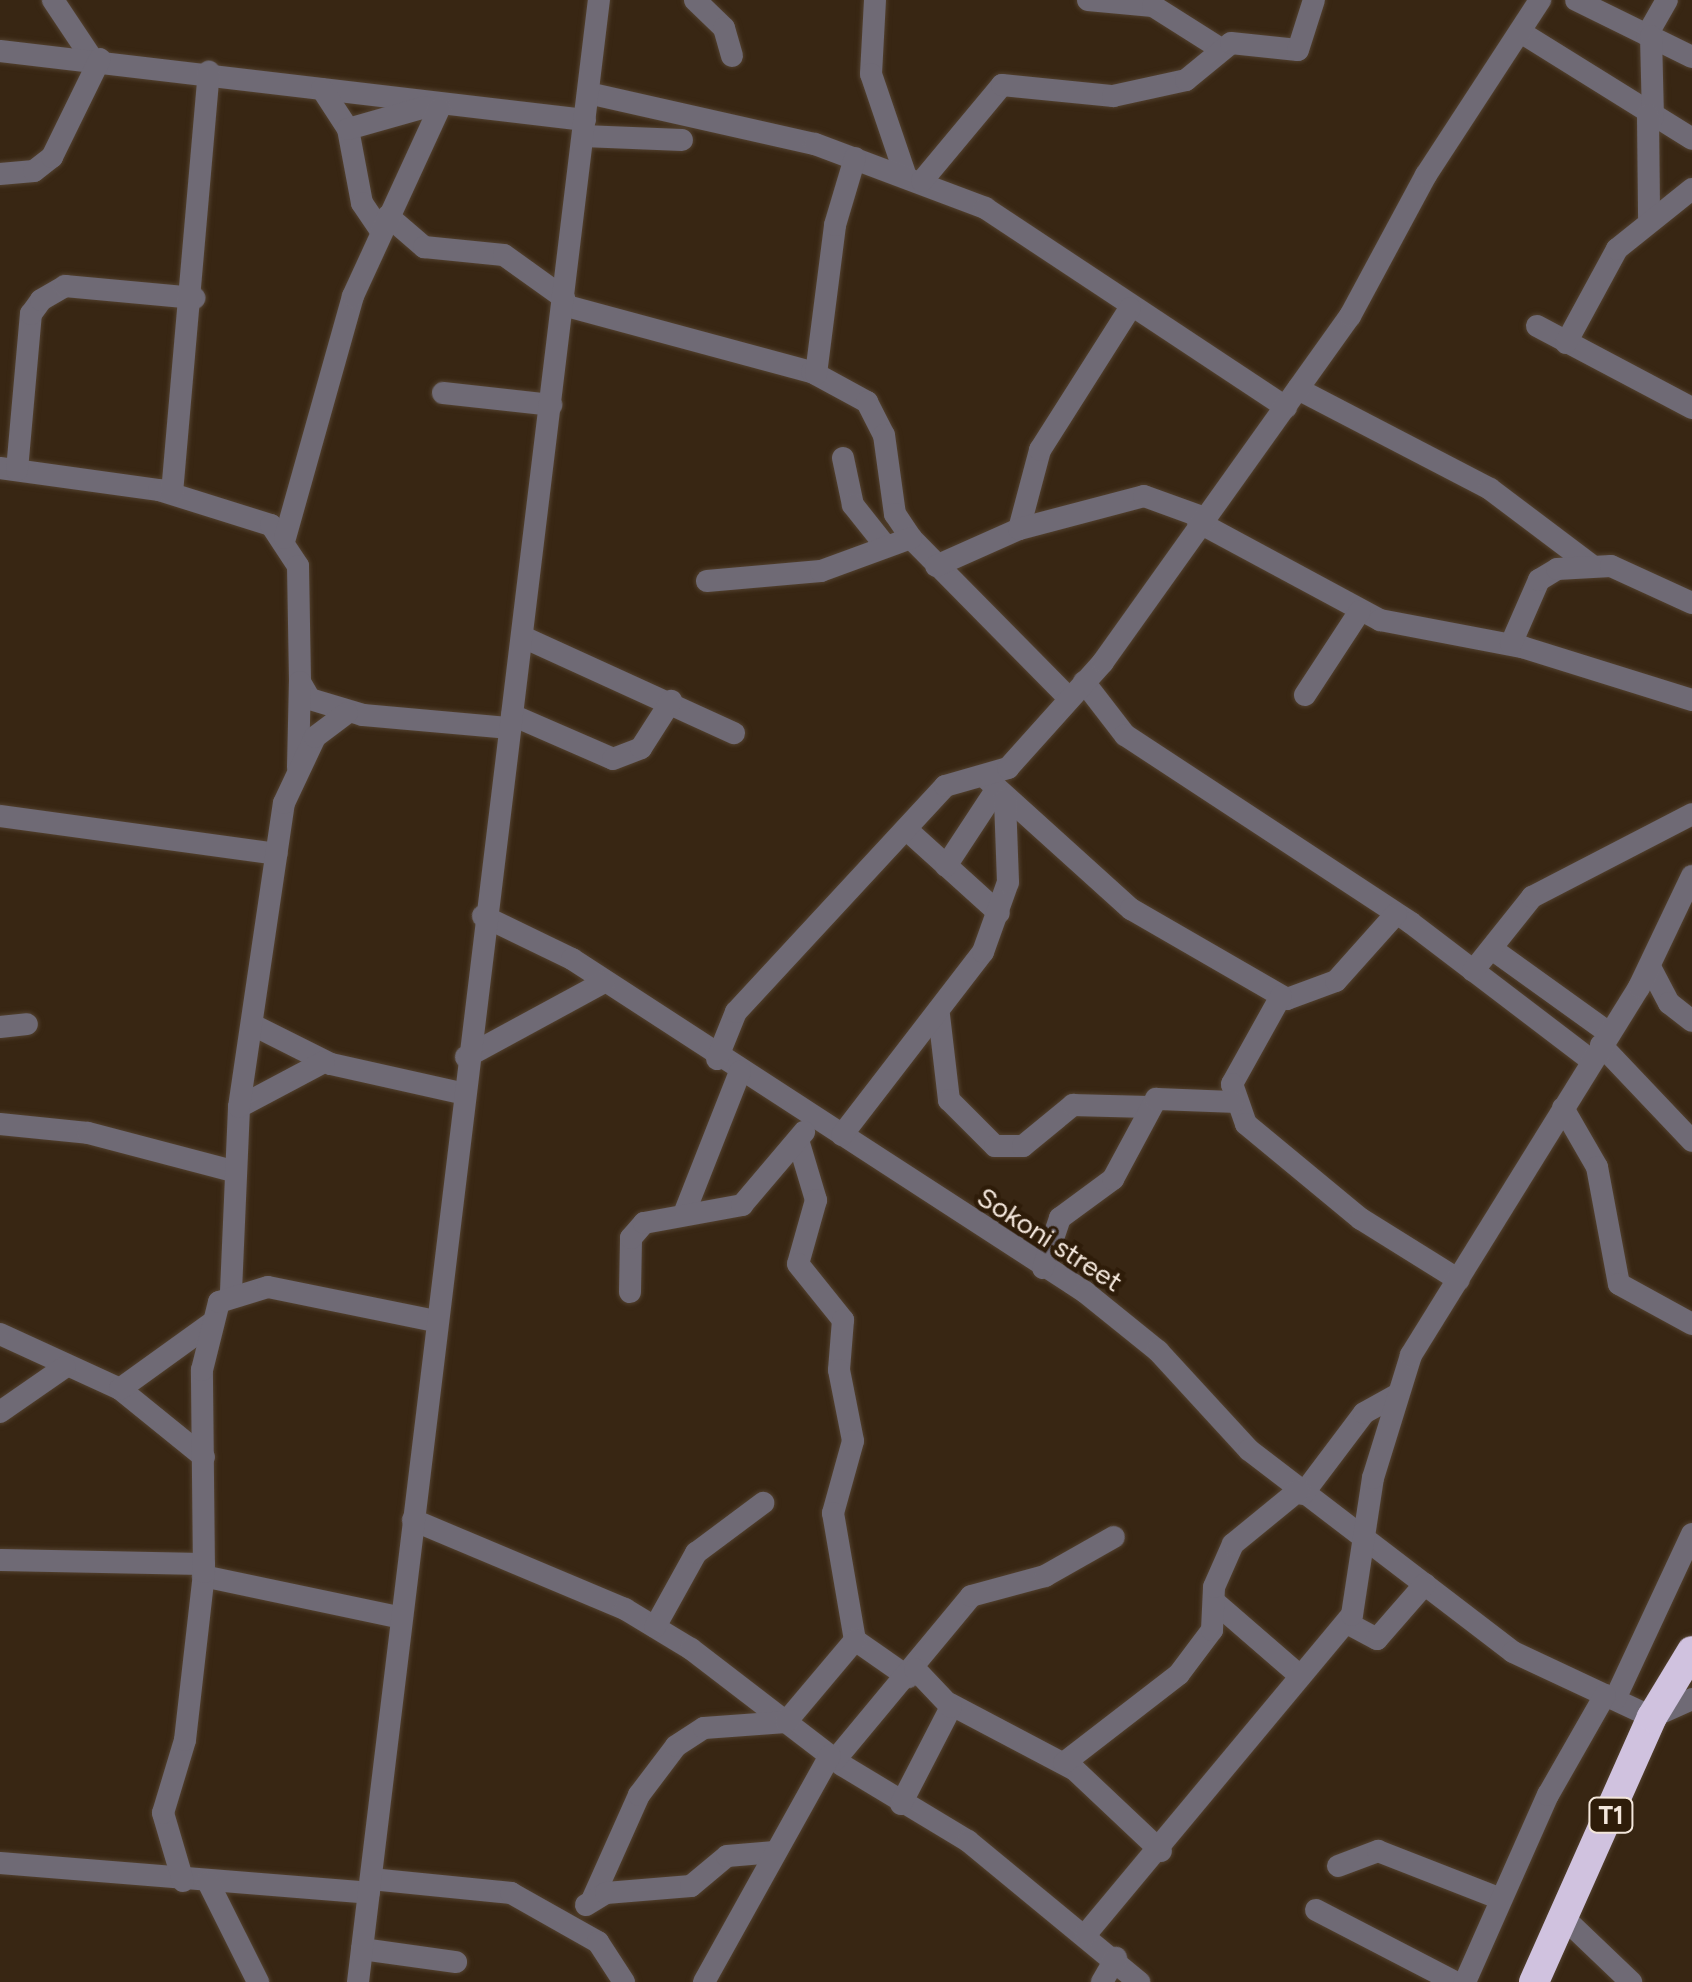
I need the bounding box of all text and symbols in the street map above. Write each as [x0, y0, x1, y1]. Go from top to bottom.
street label: Sokoni street [971, 1180, 1129, 1298]
road number: T1 [1586, 1795, 1636, 1835]

